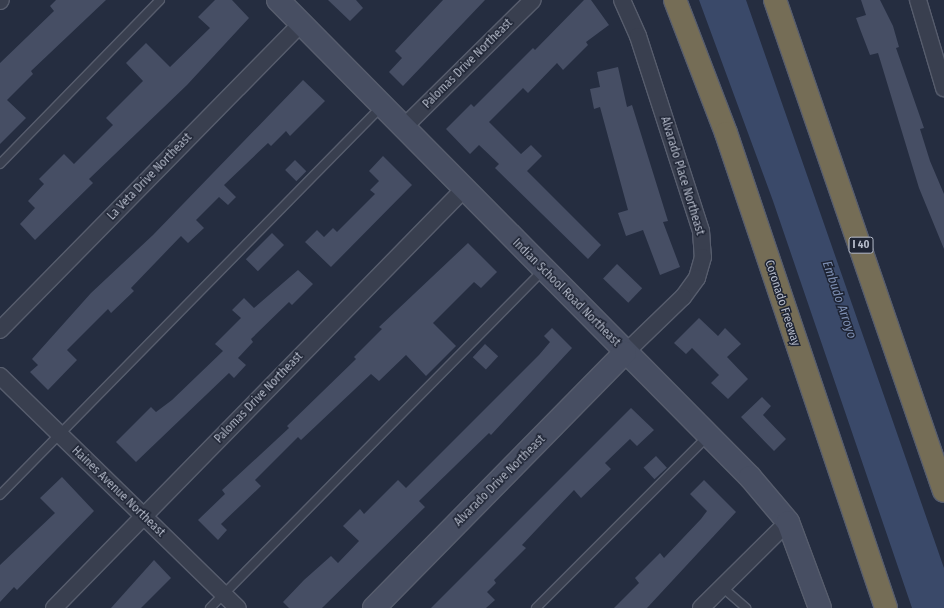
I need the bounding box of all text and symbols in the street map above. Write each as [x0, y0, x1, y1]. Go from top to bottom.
street label: Palomas Drive Northeast [420, 16, 516, 112]
street label: Alvarado Place Northeast [657, 115, 707, 237]
street label: La Veta Drive Northeast [105, 131, 195, 223]
street label: Indian School Road Northeast [509, 236, 623, 350]
road number: I 40 [848, 236, 874, 254]
street label: Coronado Freeway [761, 258, 803, 348]
water label: Embudo Arroyo [818, 259, 860, 341]
street label: Palomas Drive Northeast [212, 350, 306, 446]
street label: Alvarado Drive Northeast [452, 433, 548, 529]
street label: Haines Avenue Northeast [68, 444, 168, 540]

